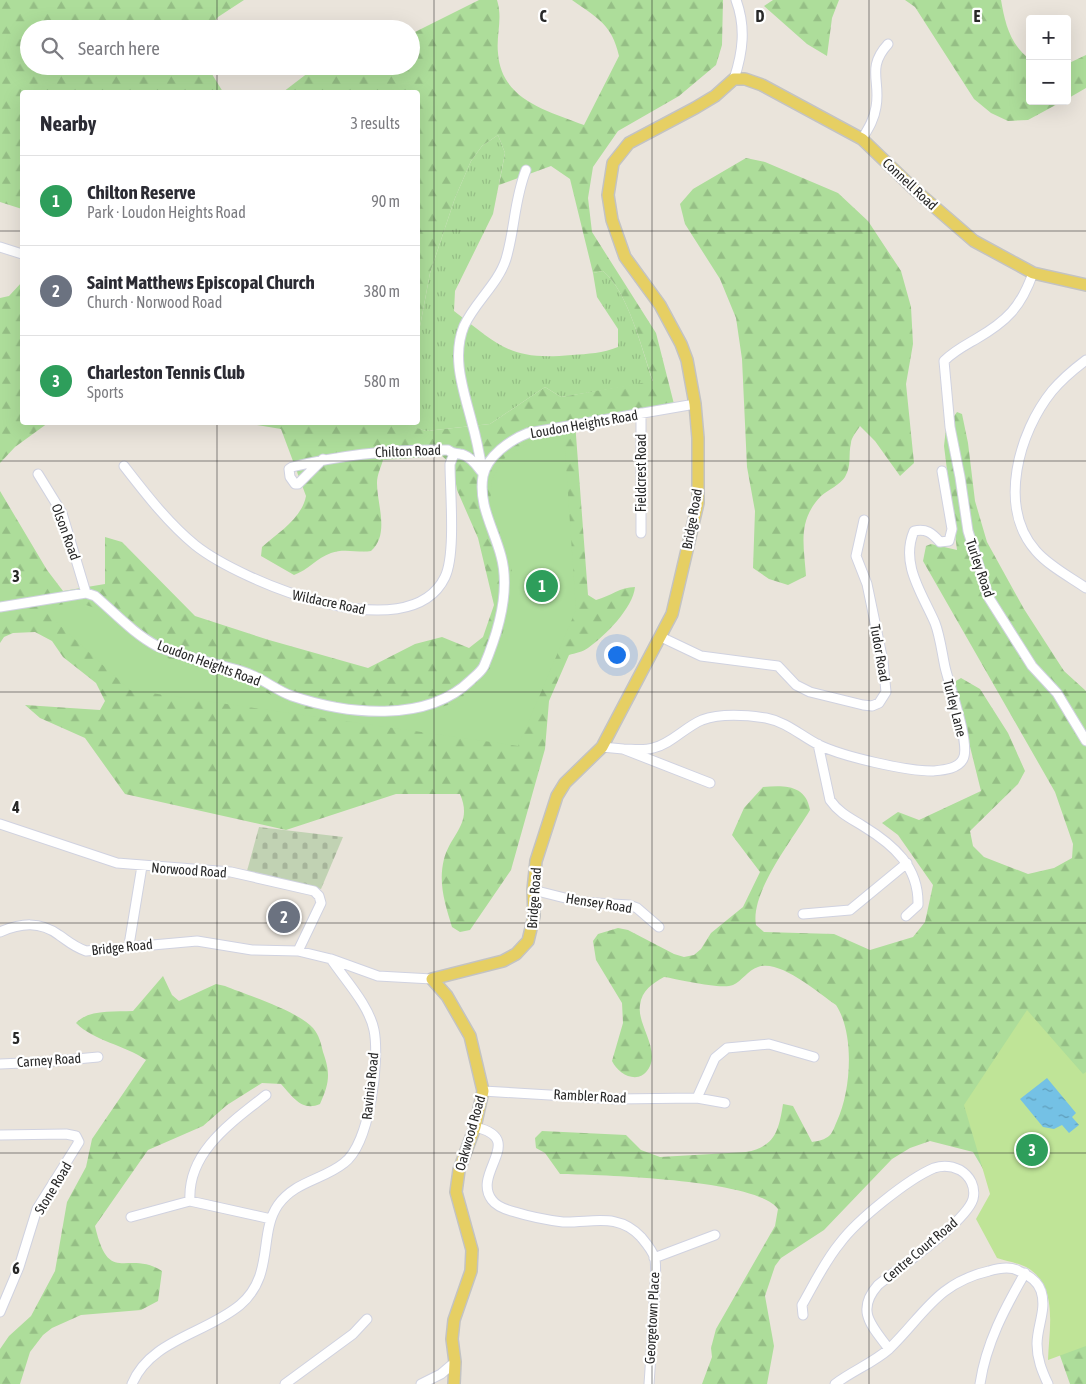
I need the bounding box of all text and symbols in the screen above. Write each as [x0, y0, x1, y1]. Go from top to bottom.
text: C [539, 7, 547, 25]
text: D [756, 7, 765, 25]
text: E [974, 7, 981, 25]
map controls [1026, 15, 1071, 105]
button: + [1026, 15, 1071, 60]
search box [20, 20, 420, 75]
icon: search [38, 34, 66, 62]
text: Search here [78, 37, 160, 59]
button: − [1026, 60, 1071, 105]
text: Nearby [40, 111, 96, 135]
text: 3 results [350, 114, 400, 132]
street label: Connell Road [879, 155, 941, 213]
text: Chilton Reserve [87, 181, 196, 203]
text: 1 [52, 192, 60, 210]
text: 90 m [371, 192, 400, 210]
text: Park · Loudon Heights Road [87, 203, 246, 221]
text: Saint Matthews Episcopal Church [87, 271, 315, 293]
text: 2 [52, 282, 60, 300]
text: 380 m [364, 282, 400, 300]
text: Church · Norwood Road [87, 293, 222, 311]
text: Charleston Tennis Club [87, 361, 245, 383]
text: 3 [52, 372, 60, 390]
text: 580 m [364, 372, 400, 390]
text: Sports [87, 383, 124, 401]
street label: Loudon Heights Road [529, 407, 639, 441]
street label: Fieldcrest Road [633, 434, 649, 512]
street label: Chilton Road [375, 442, 441, 460]
street label: Bridge Road [679, 487, 705, 551]
street label: Olson Road [48, 502, 84, 562]
street label: Turley Road [963, 537, 997, 599]
text: 3 [12, 567, 20, 585]
pin: 1 [526, 567, 558, 605]
street label: Wildacre Road [291, 586, 367, 618]
street label: Tudor Road [867, 623, 893, 683]
street label: Loudon Heights Road [155, 637, 263, 689]
your location [604, 642, 630, 668]
street label: Turley Lane [940, 677, 970, 739]
text: 4 [11, 798, 20, 816]
street label: Norwood Road [151, 859, 227, 881]
street label: Bridge Road [524, 867, 544, 929]
street label: Hensey Road [565, 890, 633, 916]
pin: 2 [268, 898, 300, 936]
street label: Bridge Road [91, 936, 153, 958]
text: 5 [12, 1029, 20, 1047]
street label: Carney Road [16, 1050, 82, 1070]
street label: Ravinia Road [359, 1052, 381, 1120]
street label: Rambler Road [553, 1086, 627, 1106]
street label: Oakwood Road [452, 1094, 488, 1172]
pin: 3 [1016, 1131, 1048, 1169]
street label: Stone Road [31, 1159, 75, 1217]
street label: Centre Court Road [880, 1214, 960, 1286]
text: 6 [12, 1259, 20, 1277]
street label: Georgetown Place [642, 1272, 662, 1364]

